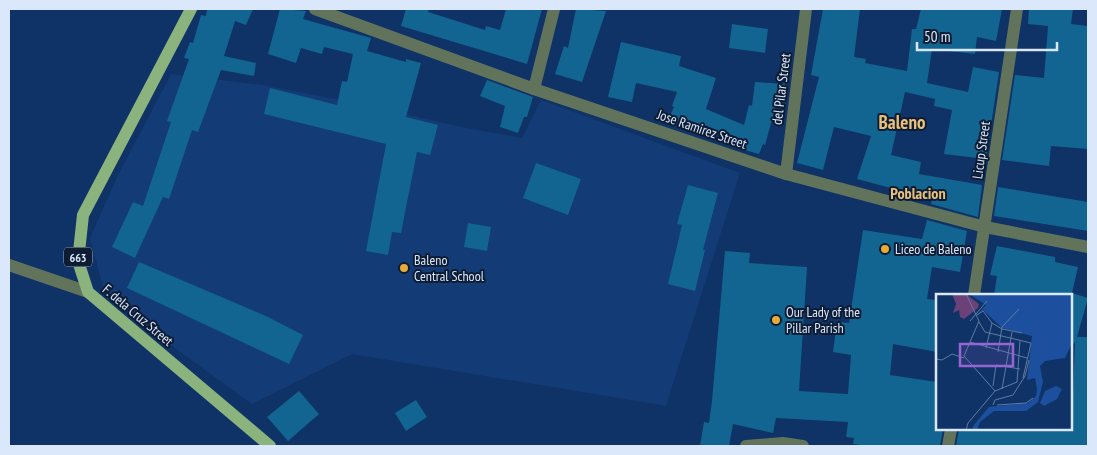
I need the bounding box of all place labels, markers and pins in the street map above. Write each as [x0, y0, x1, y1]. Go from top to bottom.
place label: Liceo de Baleno [895, 240, 972, 258]
marker: Liceo de Baleno [879, 243, 891, 255]
place label: Baleno Central School [414, 251, 485, 285]
marker: Baleno Central School [398, 262, 410, 274]
place label: Our Lady of the Pillar Parish [786, 303, 860, 337]
marker: Our Lady of the Pillar Parish [770, 314, 782, 326]

